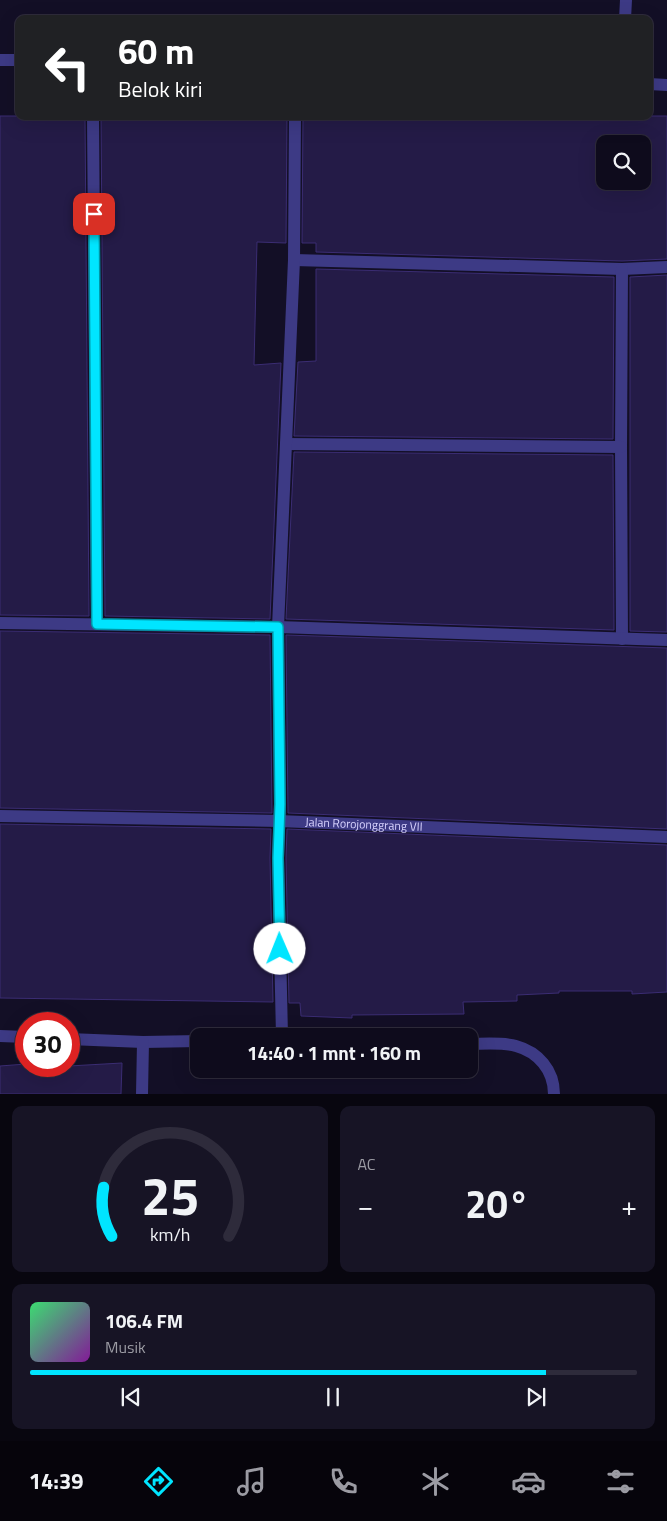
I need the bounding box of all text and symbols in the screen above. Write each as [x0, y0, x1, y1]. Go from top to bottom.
text: 60 m [118, 24, 194, 78]
icon: left [35, 35, 100, 100]
text: Belok kiri [118, 72, 203, 106]
map controls [596, 135, 651, 190]
button: search [596, 135, 651, 190]
pin [73, 193, 115, 235]
icon: arrive [80, 200, 108, 228]
street label: Jalan Rorojonggrang VII [305, 812, 423, 836]
position arrow [253, 922, 305, 974]
speed limit sign: 30 [15, 1012, 80, 1077]
text: 14:40 · 1 mnt · 160 m [247, 1038, 421, 1067]
text: AC [358, 1152, 376, 1176]
text: 25 [141, 1156, 199, 1235]
text: 20° [465, 1175, 529, 1233]
text: − [358, 1184, 373, 1227]
text: + [621, 1184, 637, 1227]
text: km/h [150, 1221, 190, 1248]
text: 106.4 FM [105, 1306, 183, 1335]
text: Musik [105, 1335, 146, 1359]
icon: previous [117, 1383, 145, 1411]
icon: pause [319, 1383, 347, 1411]
icon: next [522, 1383, 550, 1411]
text: 14:39 [29, 1464, 84, 1498]
icon: directions [141, 1464, 176, 1499]
icon: music [234, 1464, 269, 1499]
icon: phone [326, 1464, 361, 1499]
icon: climate [418, 1464, 453, 1499]
icon: car [511, 1464, 546, 1499]
icon: filters [603, 1464, 638, 1499]

